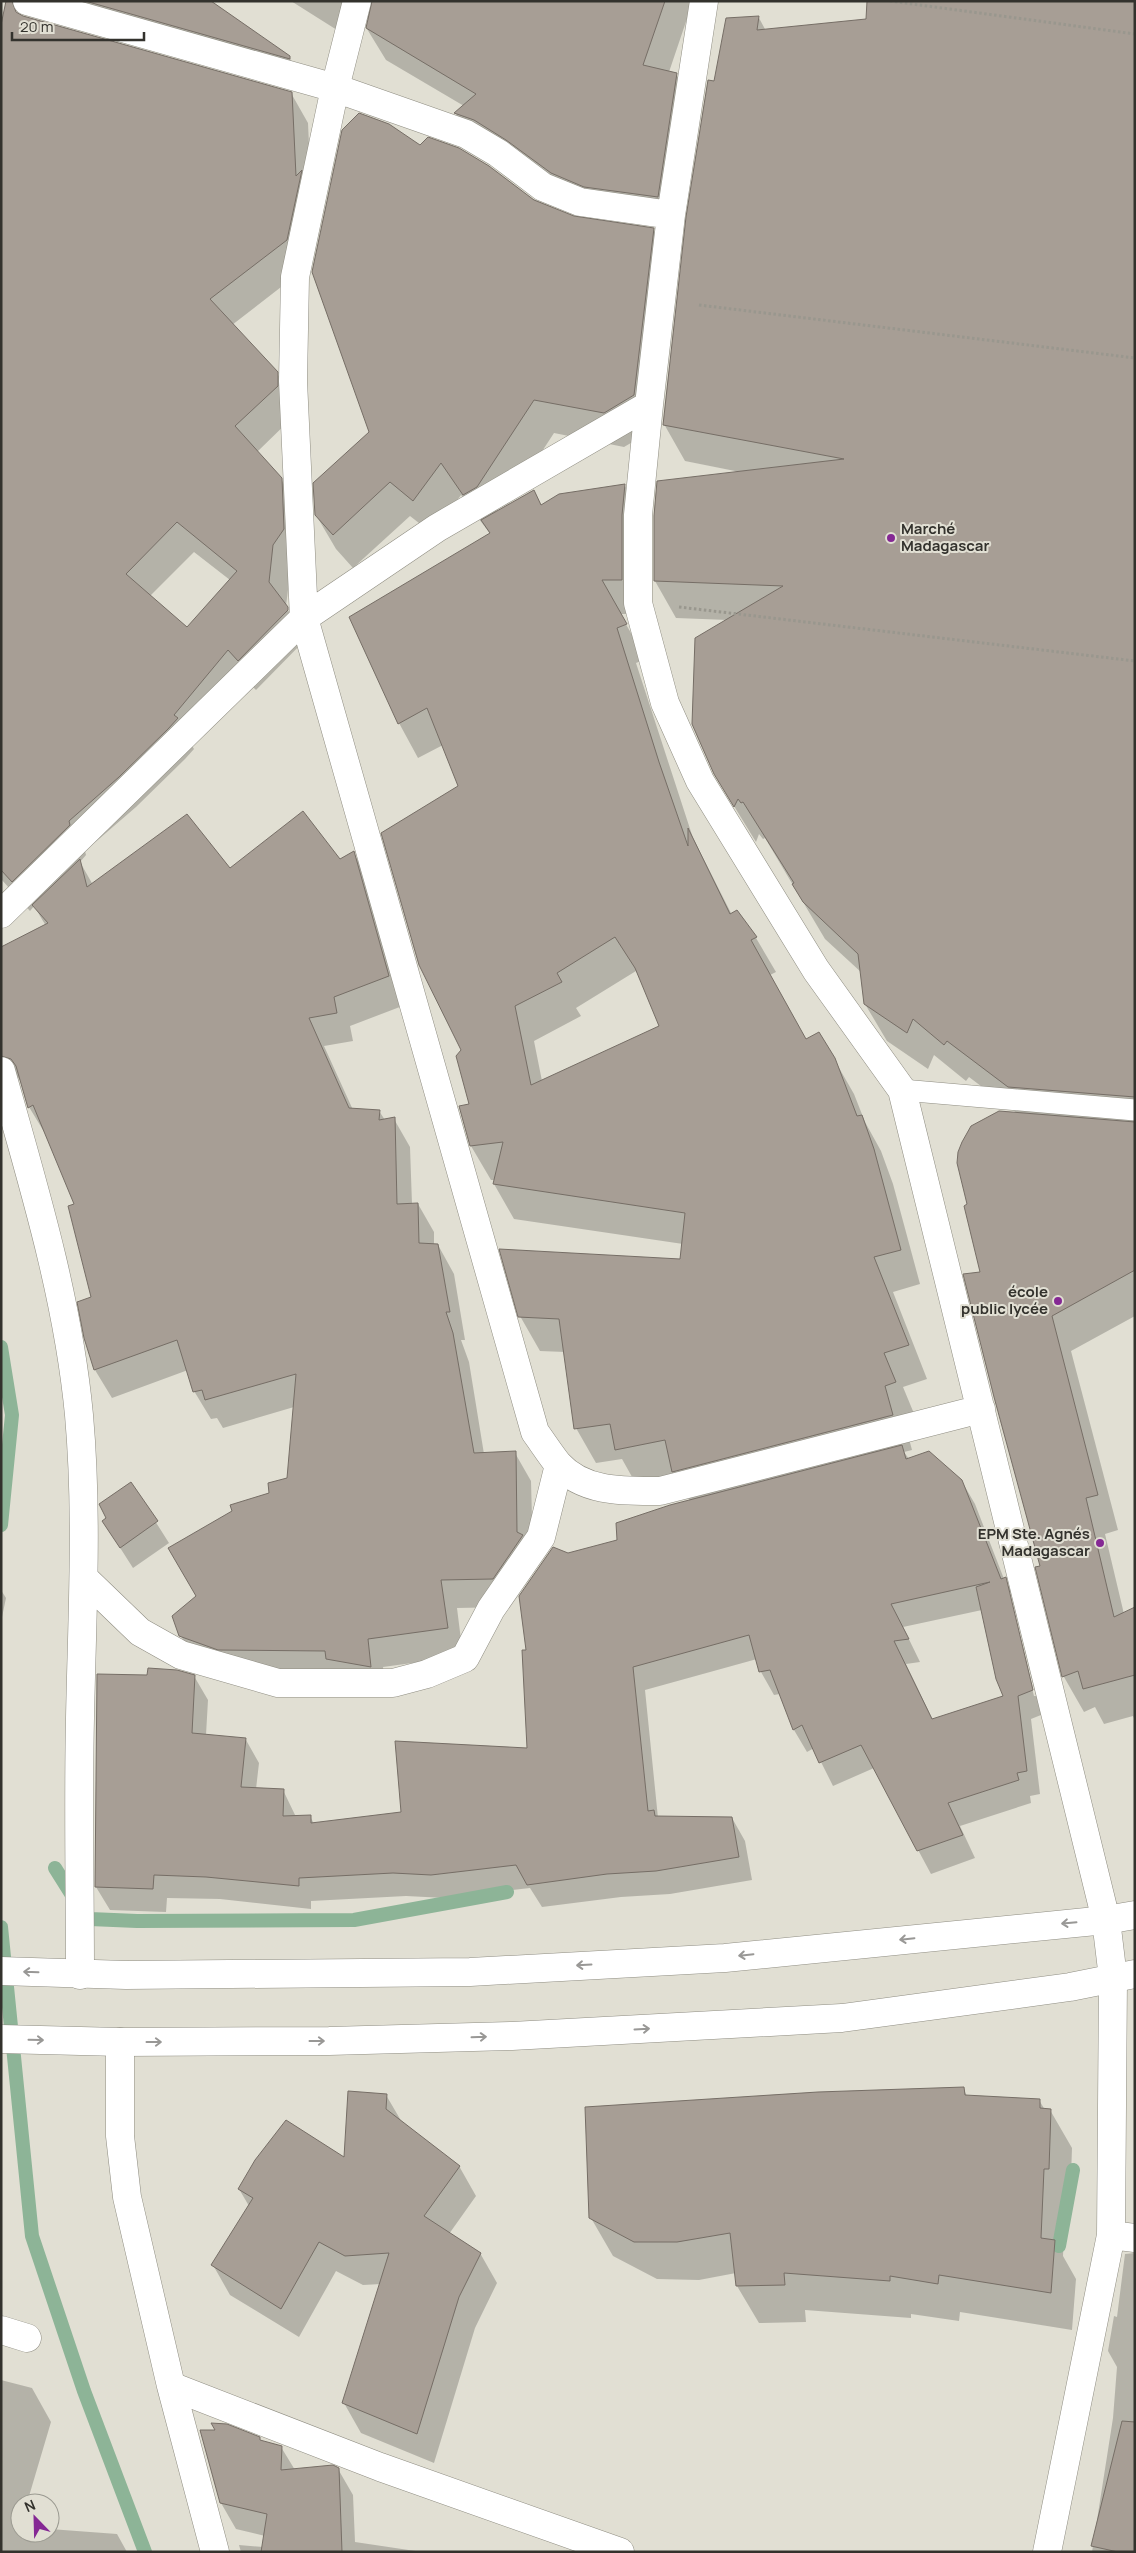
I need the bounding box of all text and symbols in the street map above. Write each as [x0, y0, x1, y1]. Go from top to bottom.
scale bar [12, 10, 145, 42]
text: 20 m [20, 16, 53, 37]
place label: Marché Madagascar [901, 518, 990, 556]
marker: Marché Madagascar [885, 532, 897, 544]
place label: école public lycée [961, 1281, 1048, 1319]
marker: école public lycée [1052, 1295, 1064, 1307]
place label: EPM Ste. Agnés Madagascar [978, 1523, 1090, 1561]
marker: EPM Ste. Agnés Madagascar [1094, 1537, 1106, 1549]
one-way arrow [1061, 1918, 1077, 1928]
one-way arrow [900, 1934, 916, 1944]
one-way arrow [738, 1951, 754, 1960]
one-way arrow [576, 1961, 592, 1970]
one-way arrow [23, 1968, 39, 1977]
one-way arrow [633, 2024, 649, 2033]
one-way arrow [471, 2032, 487, 2041]
one-way arrow [28, 2035, 44, 2045]
one-way arrow [308, 2036, 325, 2046]
one-way arrow [146, 2037, 162, 2046]
north arrow [10, 2493, 60, 2543]
text: N [21, 2495, 38, 2516]

